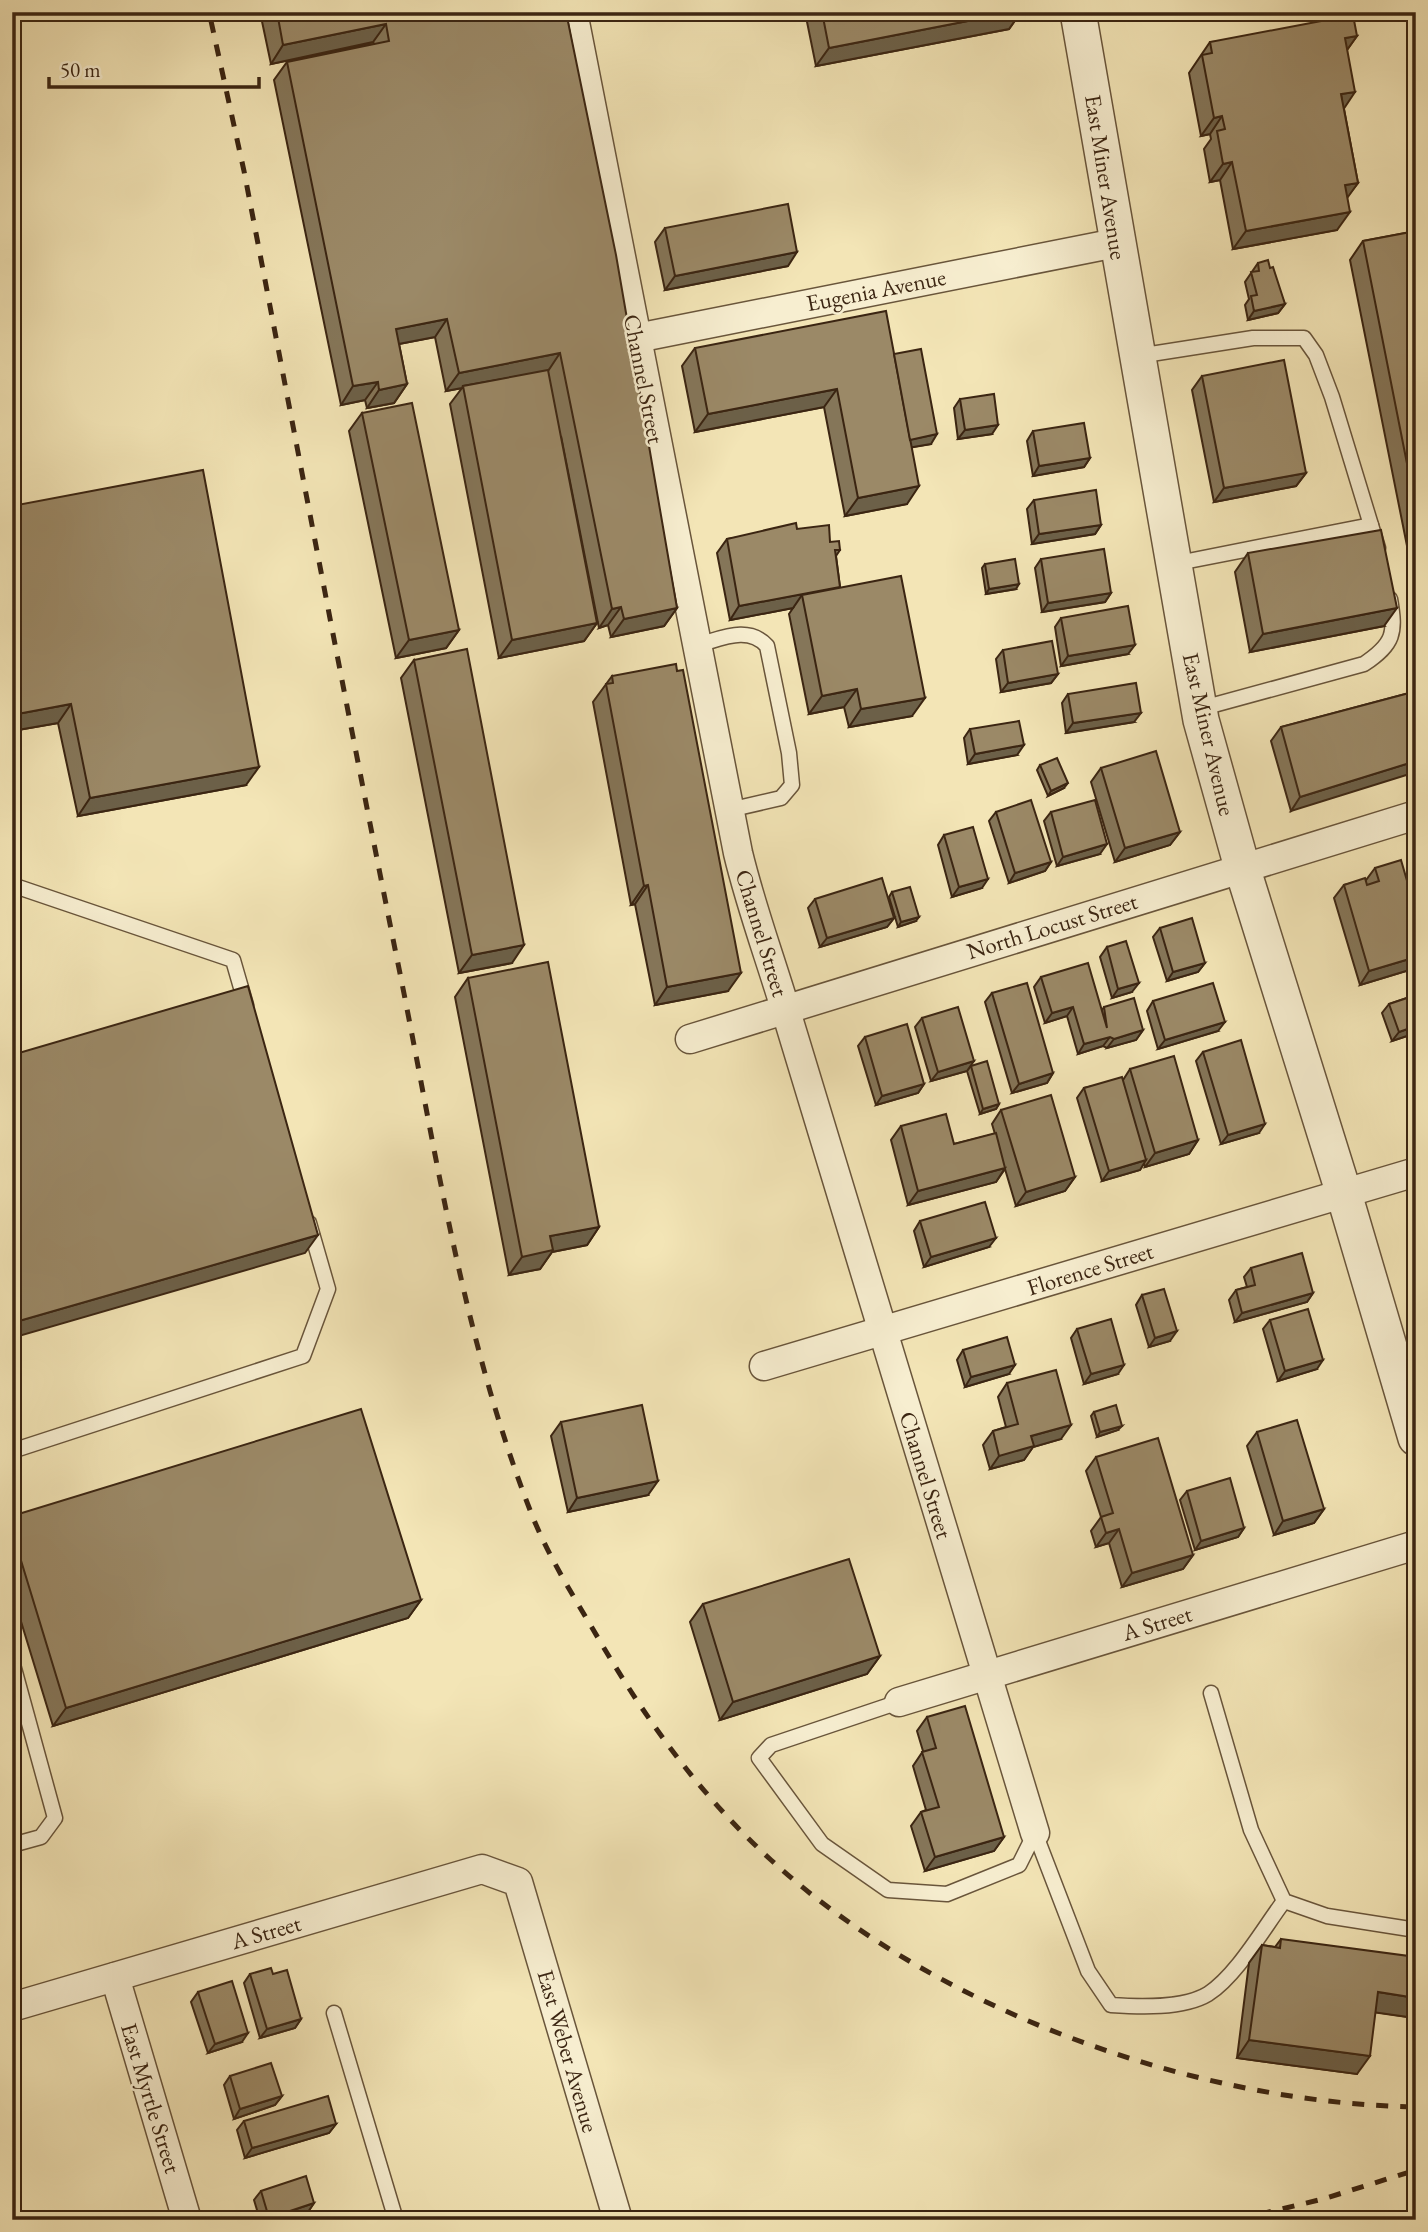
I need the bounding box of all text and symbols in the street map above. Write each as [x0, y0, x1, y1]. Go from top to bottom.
scale bar [49, 46, 259, 90]
text: 50 m [60, 56, 101, 83]
street label: East Miner Avenue [1078, 92, 1134, 262]
street label: Eugenia Avenue [804, 262, 948, 318]
street label: Channel Street [617, 312, 671, 447]
street label: East Miner Avenue [1176, 649, 1242, 819]
street label: Channel Street [728, 866, 796, 1001]
street label: North Locust Street [963, 886, 1142, 966]
street label: Florence Street [1023, 1235, 1158, 1302]
street label: Channel Street [892, 1408, 960, 1543]
street label: A Street [1118, 1598, 1196, 1648]
street label: A Street [227, 1908, 305, 1956]
street label: East Weber Avenue [530, 1966, 606, 2136]
street label: East Myrtle Street [114, 2019, 188, 2177]

